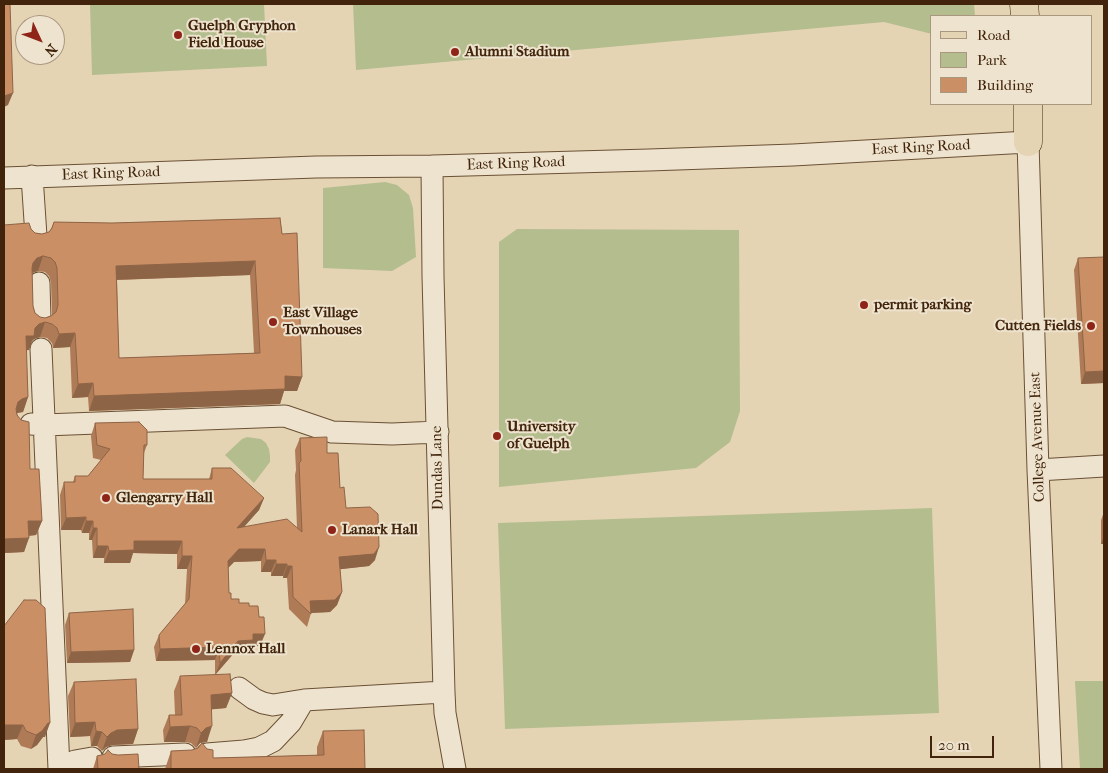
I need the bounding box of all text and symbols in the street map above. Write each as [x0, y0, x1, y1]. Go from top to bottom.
north arrow [15, 15, 65, 65]
legend [930, 15, 1093, 105]
place label: Guelph Gryphon Field House [188, 17, 296, 52]
text: Road [977, 26, 1010, 44]
marker: Guelph Gryphon Field House [172, 29, 184, 41]
text: N [41, 40, 60, 60]
place label: Alumni Stadium [465, 43, 570, 61]
marker: Alumni Stadium [449, 46, 461, 58]
text: Park [977, 51, 1007, 69]
text: Building [977, 76, 1033, 94]
street label: East Ring Road [871, 136, 971, 160]
street label: East Ring Road [466, 153, 566, 175]
street label: East Ring Road [61, 163, 161, 185]
place label: permit parking [874, 296, 972, 314]
marker: permit parking [858, 299, 870, 311]
place label: East Village Townhouses [283, 304, 362, 339]
marker: East Village Townhouses [267, 316, 279, 328]
place label: Cutten Fields [995, 317, 1081, 335]
marker: Cutten Fields [1085, 320, 1097, 332]
street label: College Avenue East [1027, 371, 1049, 503]
place label: University of Guelph [507, 418, 576, 453]
street label: Dundas Lane [428, 426, 448, 510]
marker: University of Guelph [491, 430, 503, 442]
place label: Glengarry Hall [116, 489, 213, 507]
marker: Glengarry Hall [100, 492, 112, 504]
place label: Lanark Hall [342, 521, 418, 539]
marker: Lanark Hall [326, 524, 338, 536]
place label: Lennox Hall [206, 640, 285, 658]
marker: Lennox Hall [190, 643, 202, 655]
scale bar [933, 726, 997, 758]
text: 20 m [938, 736, 970, 754]

